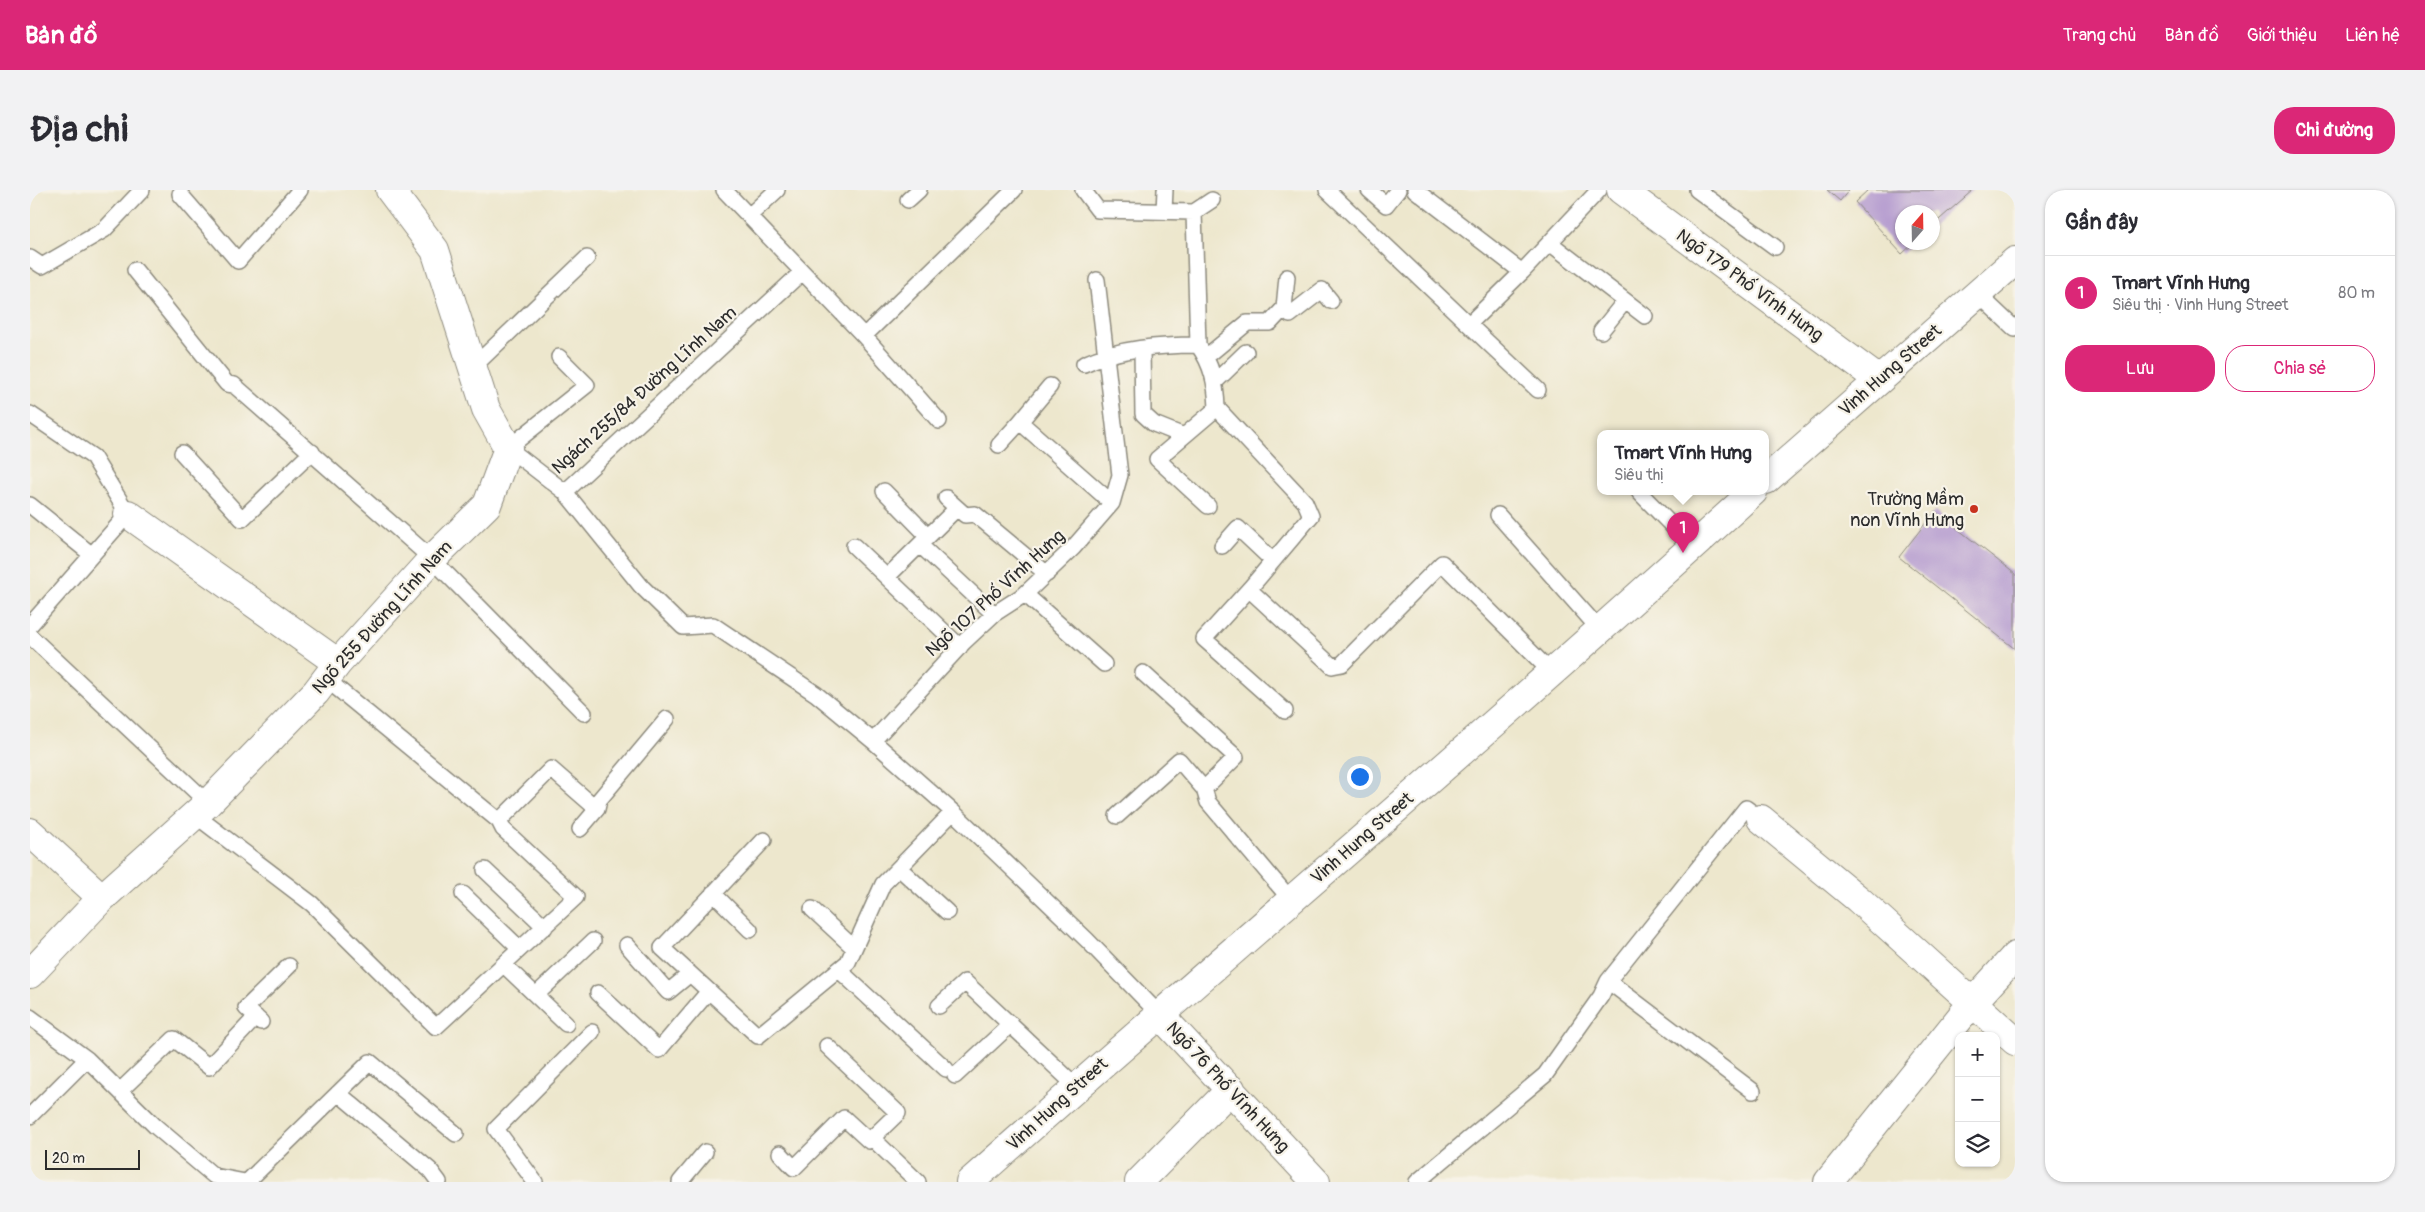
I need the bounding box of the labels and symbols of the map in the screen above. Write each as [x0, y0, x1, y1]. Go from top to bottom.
north arrow [1895, 205, 1940, 250]
street label: Ngõ 179 Phố Vĩnh Hưng [1672, 224, 1828, 347]
street label: Ngách 255/84 Đường Lĩnh Nam [547, 301, 742, 480]
street label: Vinh Hung Street [1834, 319, 1947, 421]
place label: Trường Mầm non Vĩnh Hưng [1850, 487, 1964, 532]
marker: Trường Mầm non Vĩnh Hưng [1968, 503, 1980, 515]
pin: 1 [1667, 512, 1699, 553]
street label: Ngõ 107 Phố Vĩnh Hưng [921, 525, 1070, 662]
street label: Ngõ 255 Đường Lĩnh Nam [307, 536, 457, 699]
your location [1347, 764, 1373, 790]
street label: Vinh Hung Street [1306, 787, 1419, 889]
street label: Ngõ 76 Phố Vĩnh Hưng [1161, 1017, 1294, 1158]
street label: Vinh Hung Street [1002, 1052, 1113, 1156]
scale bar [45, 1147, 140, 1170]

